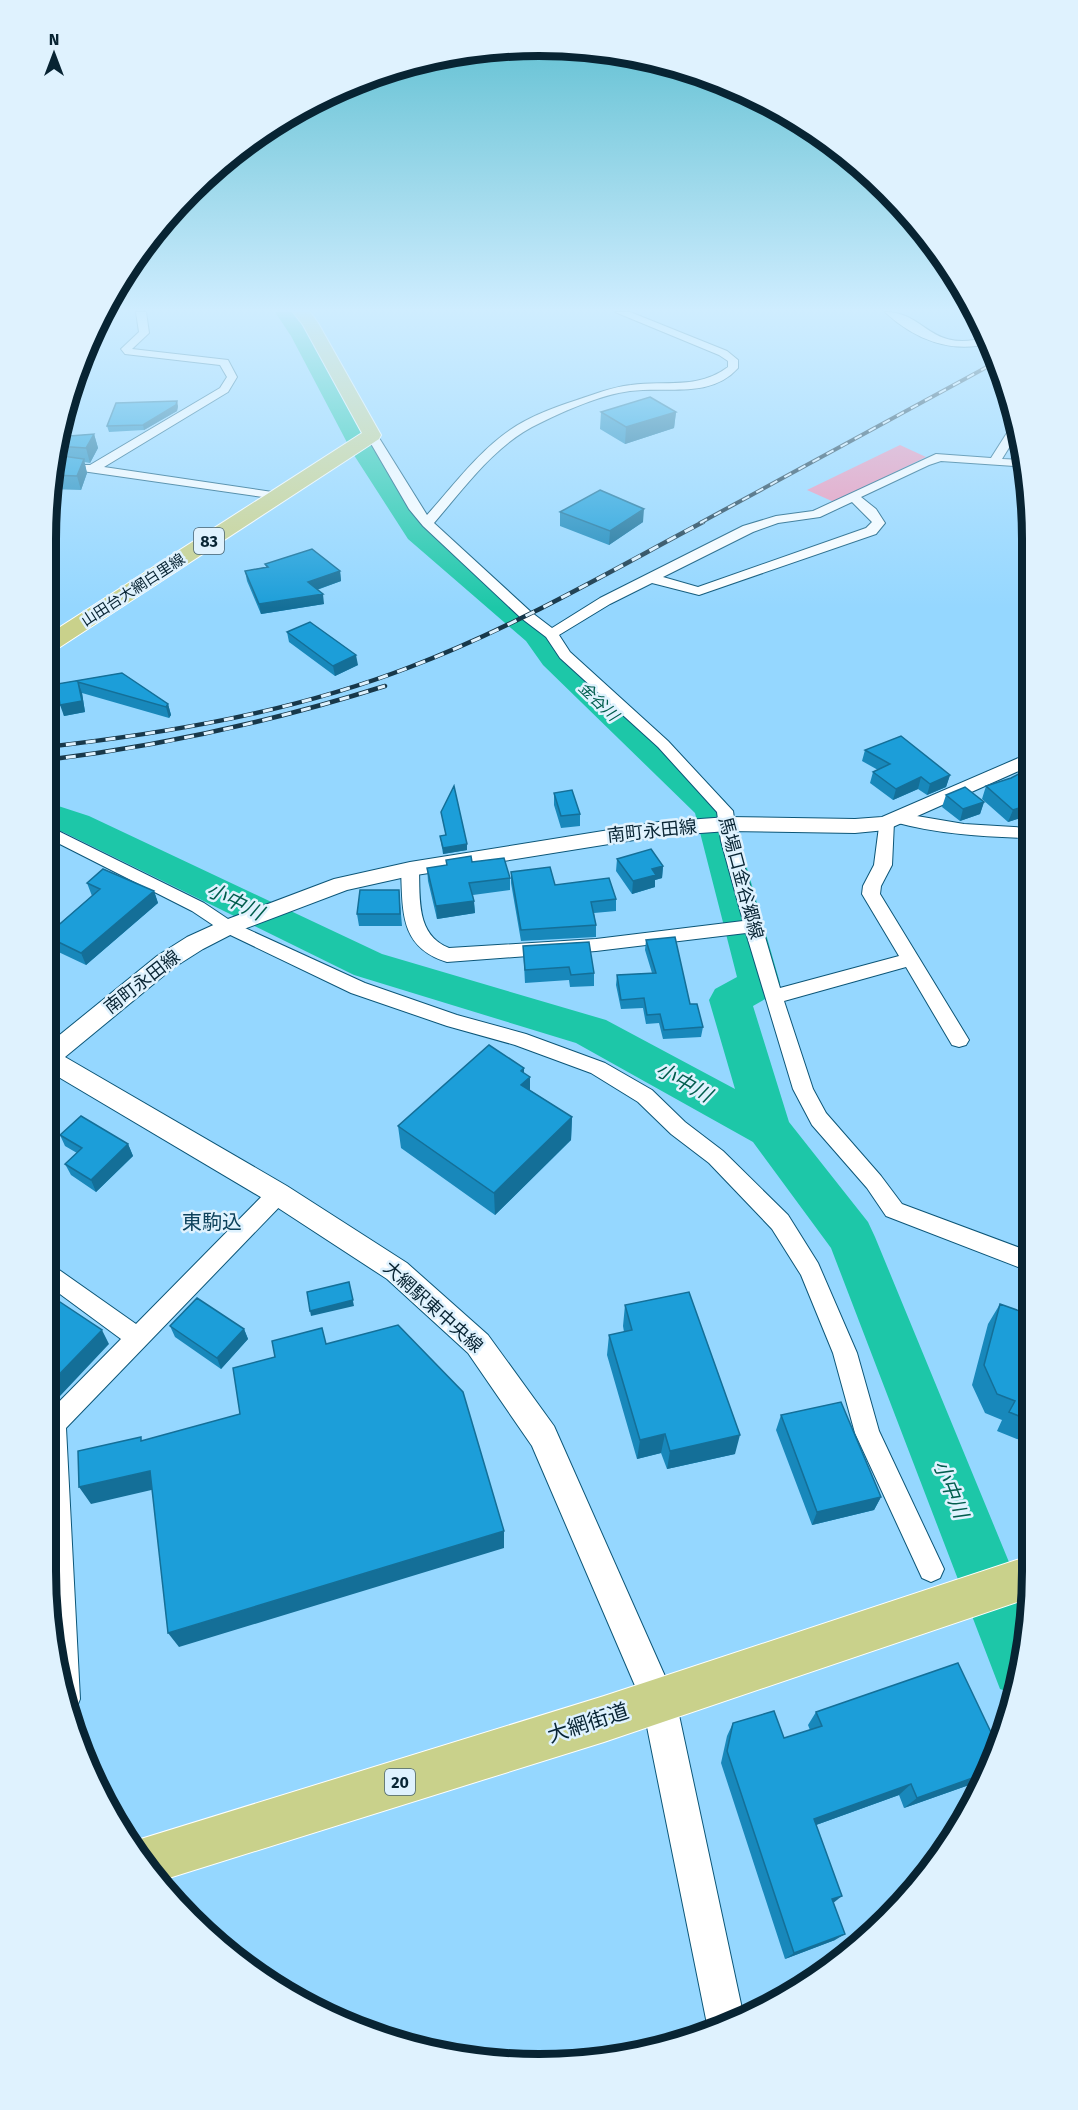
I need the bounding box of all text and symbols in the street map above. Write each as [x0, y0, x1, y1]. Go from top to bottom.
north arrow [24, 24, 84, 84]
text: N [49, 30, 59, 49]
road number: 83 [194, 528, 224, 554]
street label: 山田台大網白里線 [78, 550, 188, 630]
water label: 金谷川 [575, 678, 624, 726]
street label: 馬場口金谷郷線 [714, 814, 768, 942]
street label: 南町永田線 [606, 815, 698, 847]
water label: 小中川 [203, 877, 269, 926]
street label: 南町永田線 [100, 946, 184, 1018]
water label: 小中川 [652, 1057, 718, 1108]
district label: 東駒込 [182, 1210, 242, 1234]
street label: 大網駅東中央線 [379, 1257, 487, 1357]
water label: 小中川 [929, 1457, 974, 1523]
street label: 大網街道 [544, 1698, 632, 1748]
road number: 20 [385, 1769, 415, 1795]

